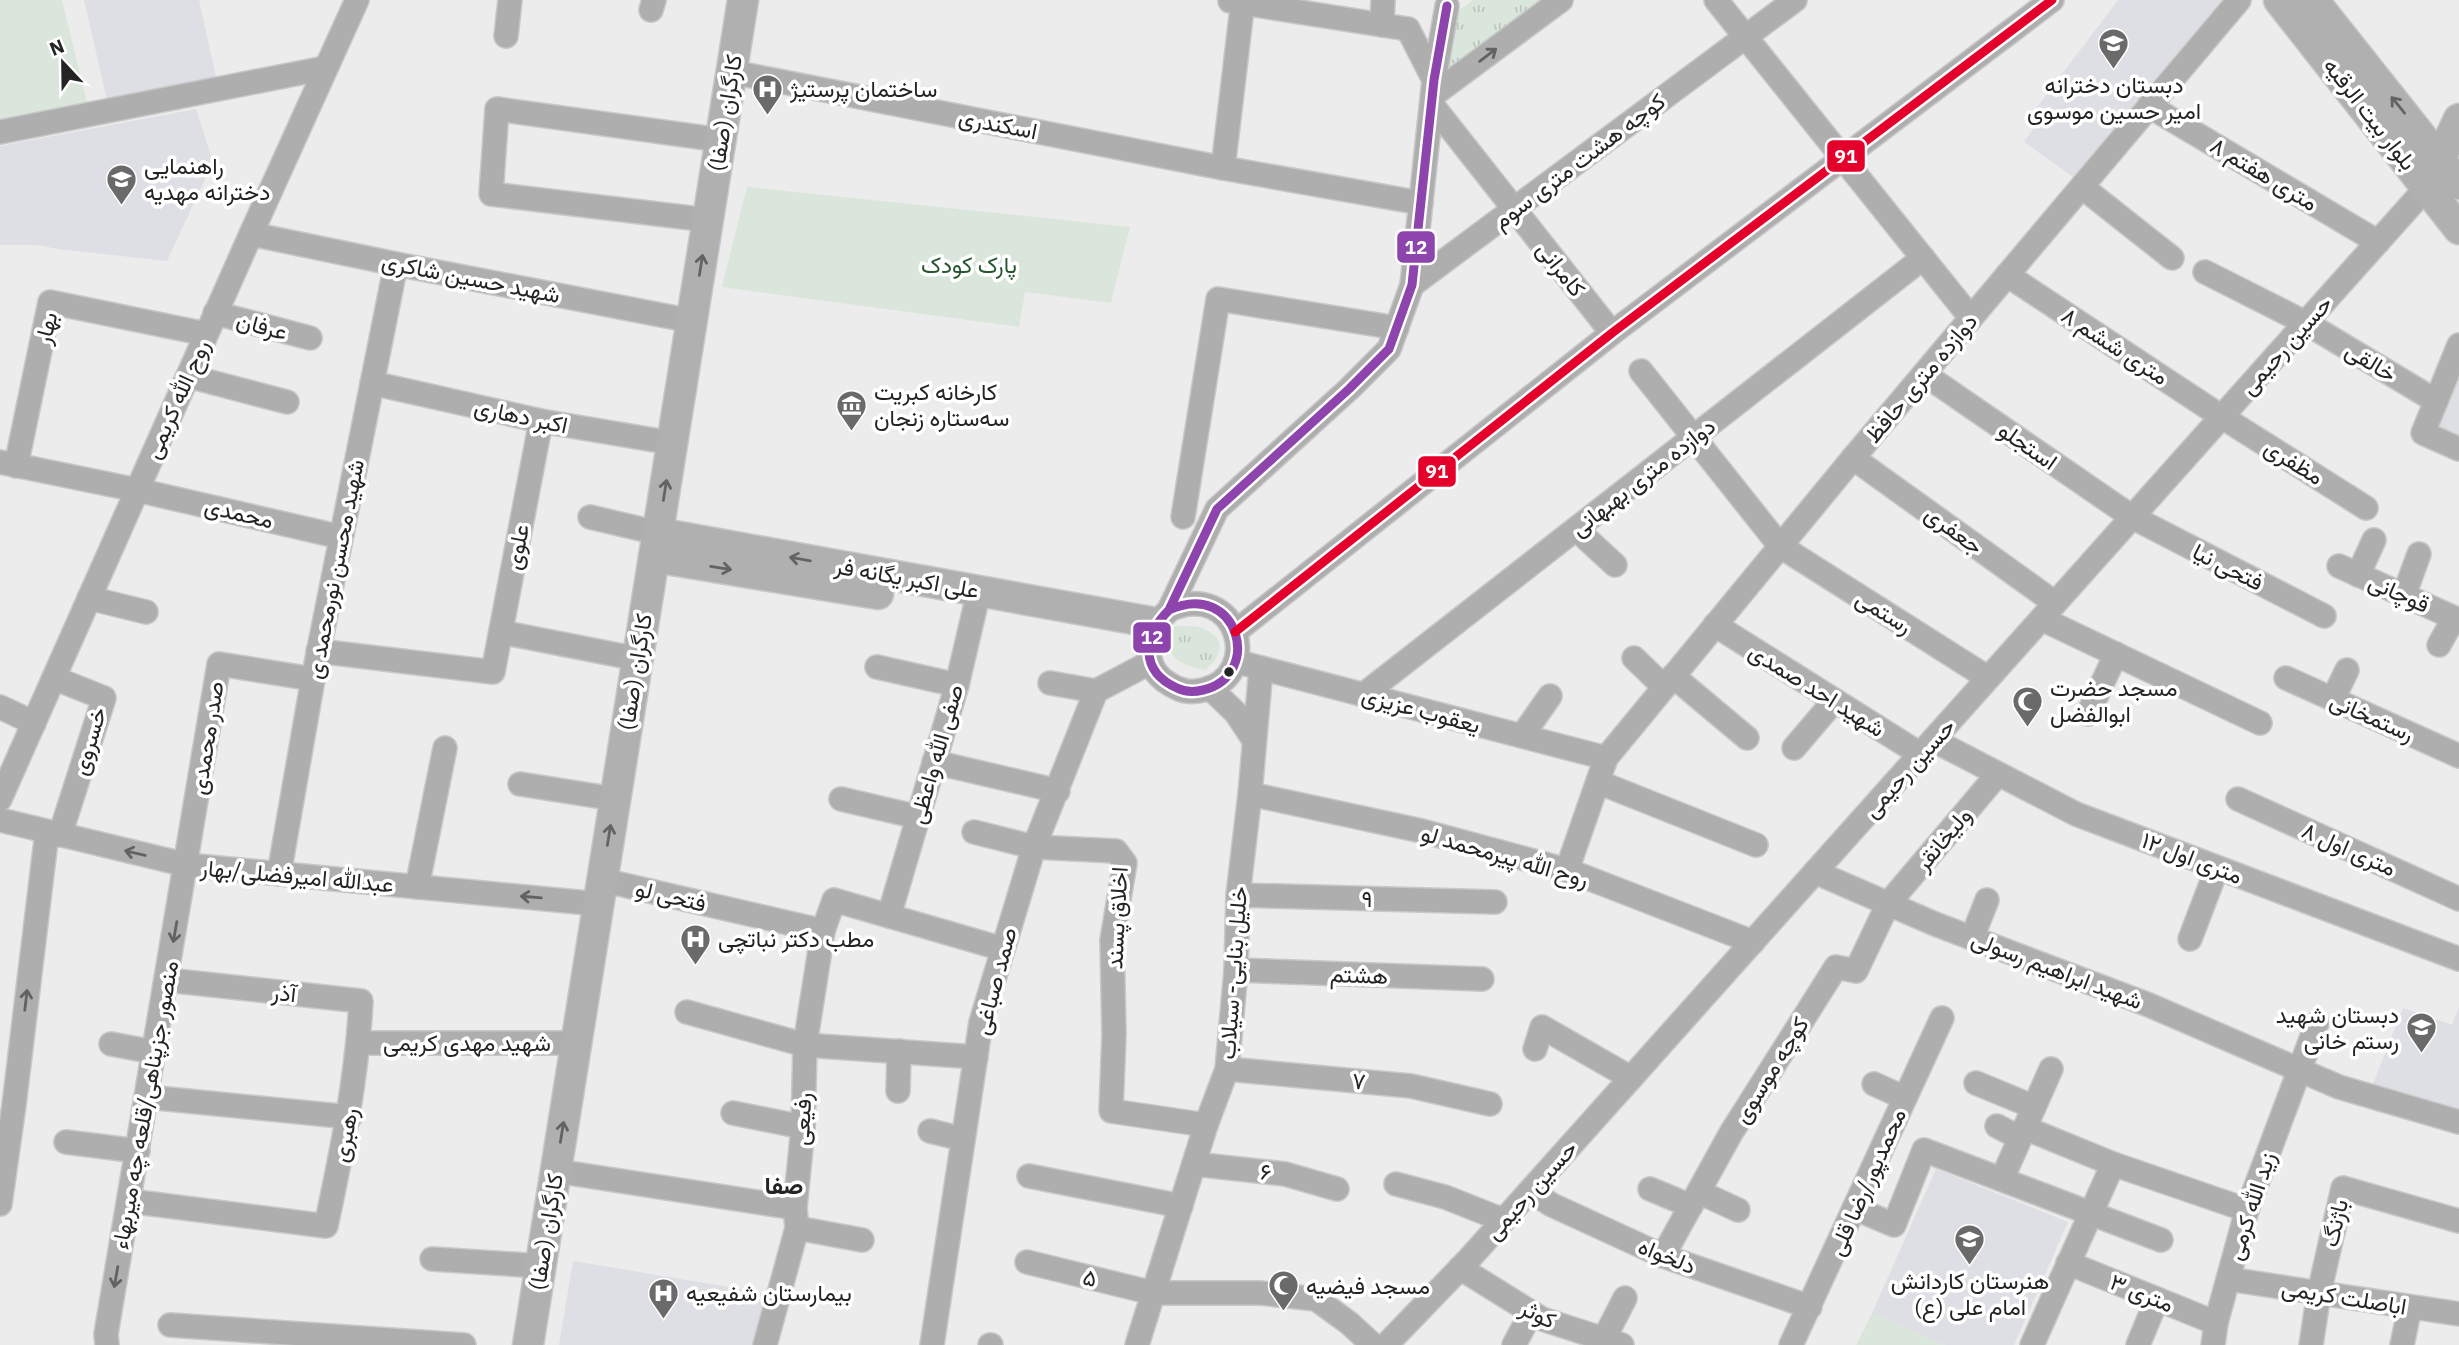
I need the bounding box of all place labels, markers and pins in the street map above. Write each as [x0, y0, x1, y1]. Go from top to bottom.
school or university icon: دبستان دخترانه امیر حسین موسوی [2097, 27, 2131, 71]
place label: دبستان دخترانه امیر حسین موسوی [2027, 69, 2201, 126]
hospital icon: ساختمان پرستیژ [750, 72, 784, 116]
place label: ساختمان پرستیژ [789, 73, 937, 105]
place label: راهنمایی دخترانه مهدیه [144, 150, 270, 207]
school or university icon: راهنمایی دخترانه مهدیه [104, 162, 138, 206]
place label: کارخانه کبریت سه‌ستاره زنجان [874, 376, 1009, 433]
museum icon: کارخانه کبریت سه‌ستاره زنجان [834, 388, 868, 432]
unlabelled marker [1222, 665, 1236, 679]
place label: مسجد حضرت ابوالفضل [2050, 672, 2177, 729]
mosque icon: مسجد حضرت ابوالفضل [2010, 684, 2044, 728]
hospital icon: مطب دکتر نباتچی [678, 922, 712, 966]
place label: مطب دکتر نباتچی [718, 923, 874, 955]
place label: دبستان شهید رستم خانی [2276, 999, 2399, 1056]
school or university icon: دبستان شهید رستم خانی [2405, 1011, 2439, 1055]
school or university icon: هنرستان کاردانش امام علی (ع) [1953, 1223, 1987, 1267]
place label: هنرستان کاردانش امام علی (ع) [1891, 1265, 2049, 1323]
mosque icon: مسجد فیضیه [1266, 1269, 1300, 1313]
place label: مسجد فیضیه [1306, 1270, 1430, 1300]
hospital icon: بیمارستان شفیعیه [646, 1276, 680, 1320]
place label: بیمارستان شفیعیه [686, 1277, 852, 1308]

